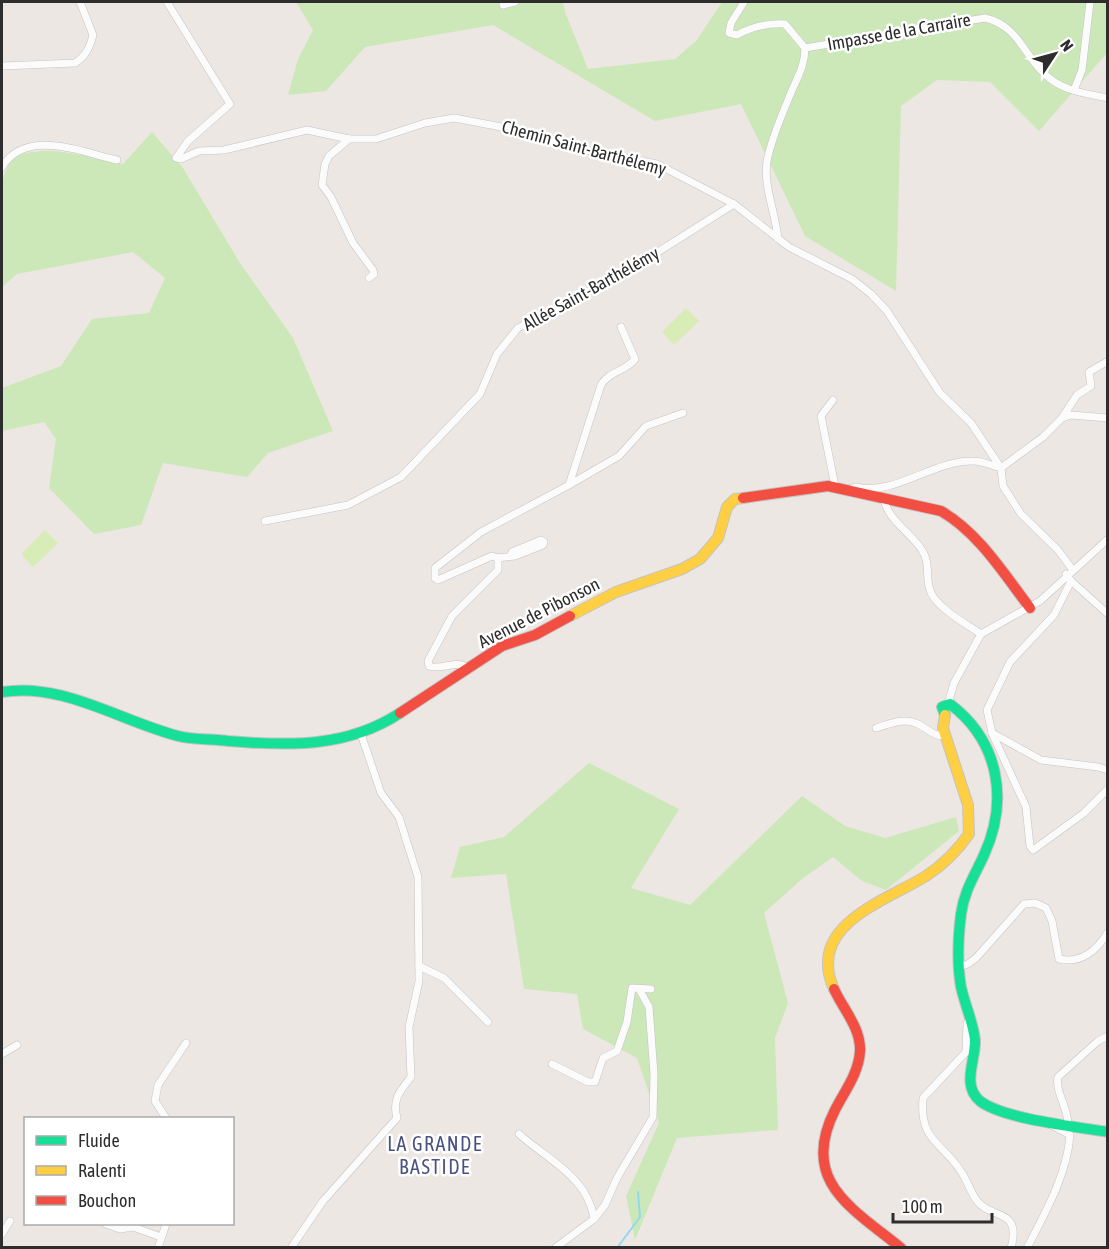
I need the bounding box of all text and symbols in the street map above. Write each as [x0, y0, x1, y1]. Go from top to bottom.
street label: Impasse de la Carraire [826, 9, 972, 54]
north arrow [1025, 24, 1085, 84]
text: N [1057, 36, 1077, 54]
street label: Chemin Saint-Barthélemy [500, 115, 668, 180]
street label: Allée Saint-Barthélémy [519, 242, 663, 335]
street label: Avenue de Pibonson [475, 573, 603, 652]
legend [24, 1117, 234, 1225]
text: Fluide [78, 1130, 120, 1151]
district label: LA GRANDE BASTIDE [387, 1132, 483, 1178]
text: Ralenti [78, 1160, 126, 1181]
scale bar [893, 1186, 992, 1224]
text: Bouchon [78, 1190, 136, 1211]
text: 100 m [902, 1196, 943, 1217]

